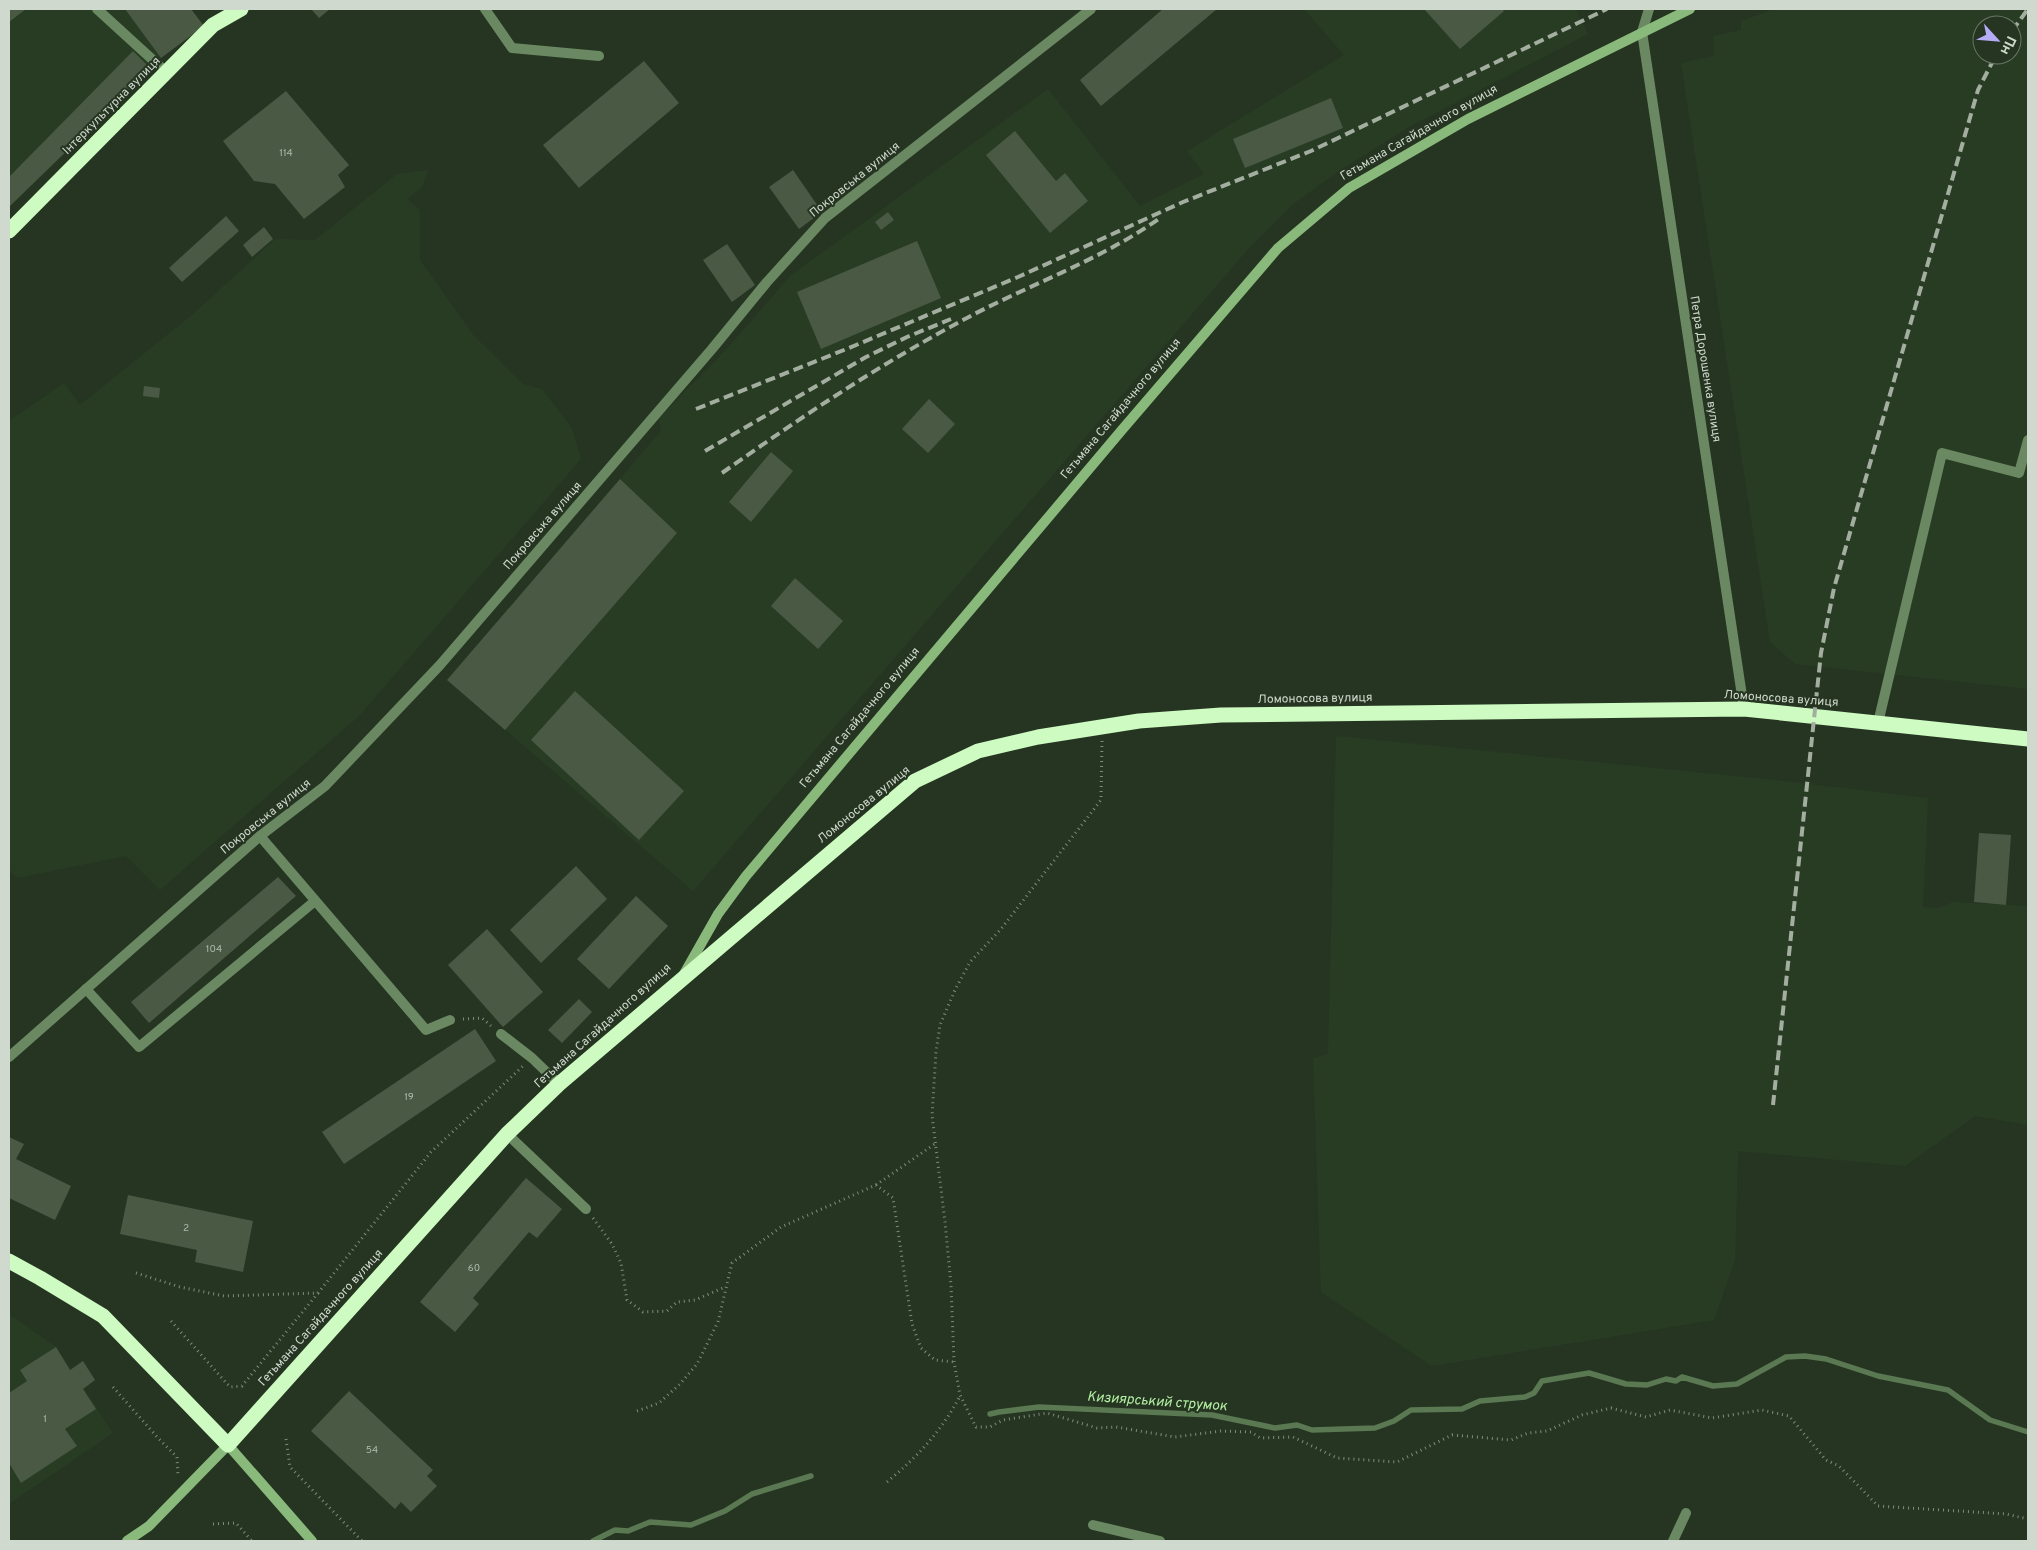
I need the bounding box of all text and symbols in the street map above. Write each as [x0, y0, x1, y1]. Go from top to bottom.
north arrow [1972, 15, 2022, 65]
text: Пн [1996, 33, 2019, 57]
street label: Інтеркультурна вулиця [60, 54, 164, 158]
street label: Гетьмана Сагайдачного вулиця [1337, 81, 1501, 185]
street label: Покровська вулиця [806, 139, 904, 221]
house number: 114 [279, 147, 293, 160]
street label: Петра Дорошенка вулиця [1686, 295, 1724, 443]
street label: Гетьмана Сагайдачного вулиця [1057, 335, 1185, 483]
street label: Покровська вулиця [500, 479, 586, 573]
street label: Гетьмана Сагайдачного вулиця [796, 644, 924, 792]
street label: Ломоносова вулиця [1723, 687, 1839, 711]
street label: Ломоносова вулиця [1257, 690, 1373, 708]
street label: Ломоносова вулиця [814, 763, 914, 847]
street label: Покровська вулиця [217, 776, 315, 858]
house number: 104 [206, 943, 222, 956]
street label: Гетьмана Сагайдачного вулиця [531, 960, 675, 1092]
house number: 19 [404, 1091, 414, 1104]
house number: 2 [183, 1222, 189, 1235]
street label: Гетьмана Сагайдачного вулиця [255, 1246, 387, 1390]
house number: 60 [468, 1262, 480, 1275]
water label: Кизиярський струмок [1086, 1389, 1229, 1415]
house number: 1 [43, 1413, 47, 1426]
house number: 54 [366, 1444, 378, 1457]

